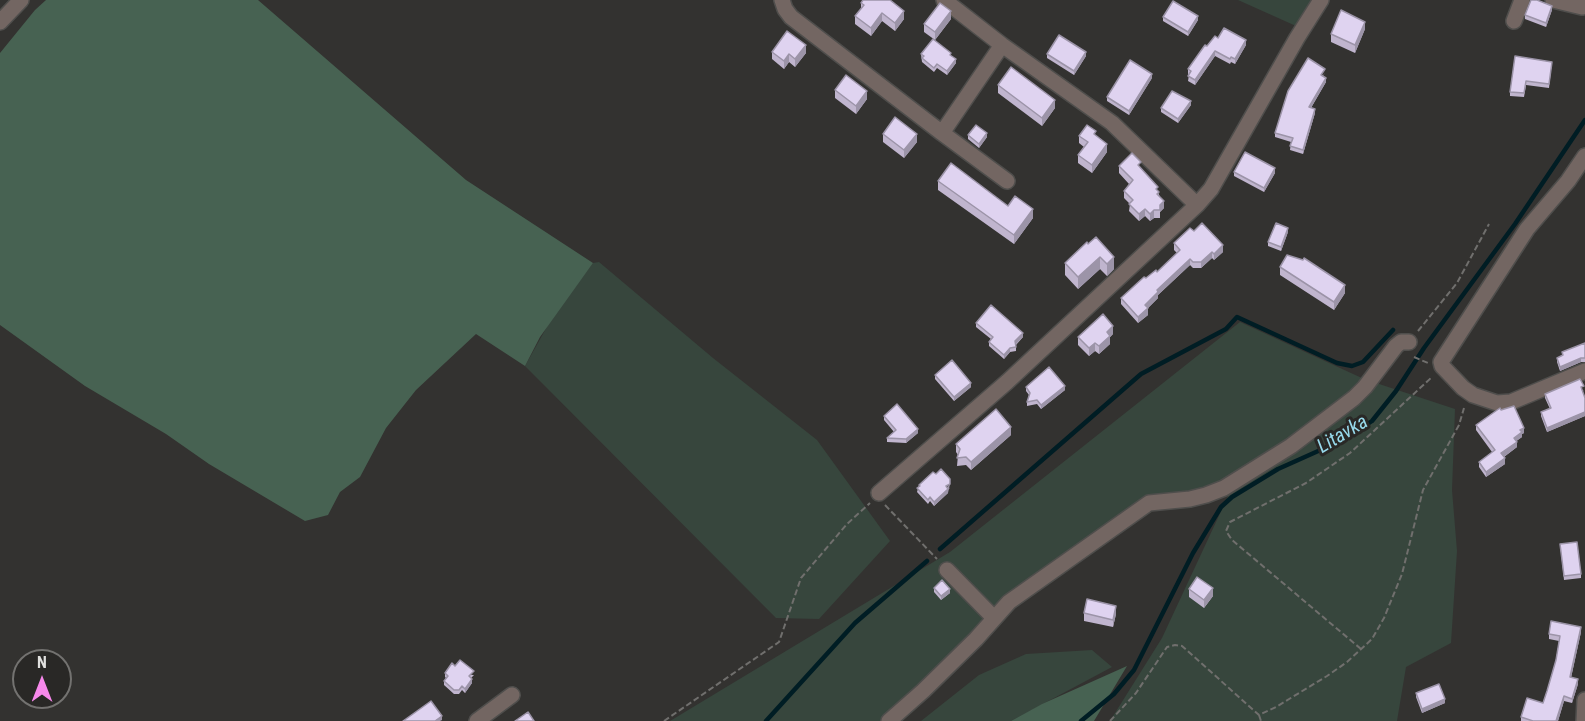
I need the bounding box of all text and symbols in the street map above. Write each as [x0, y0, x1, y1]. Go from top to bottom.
water label: Litavka [1313, 411, 1373, 459]
north arrow [12, 649, 72, 709]
text: N [37, 653, 47, 672]

